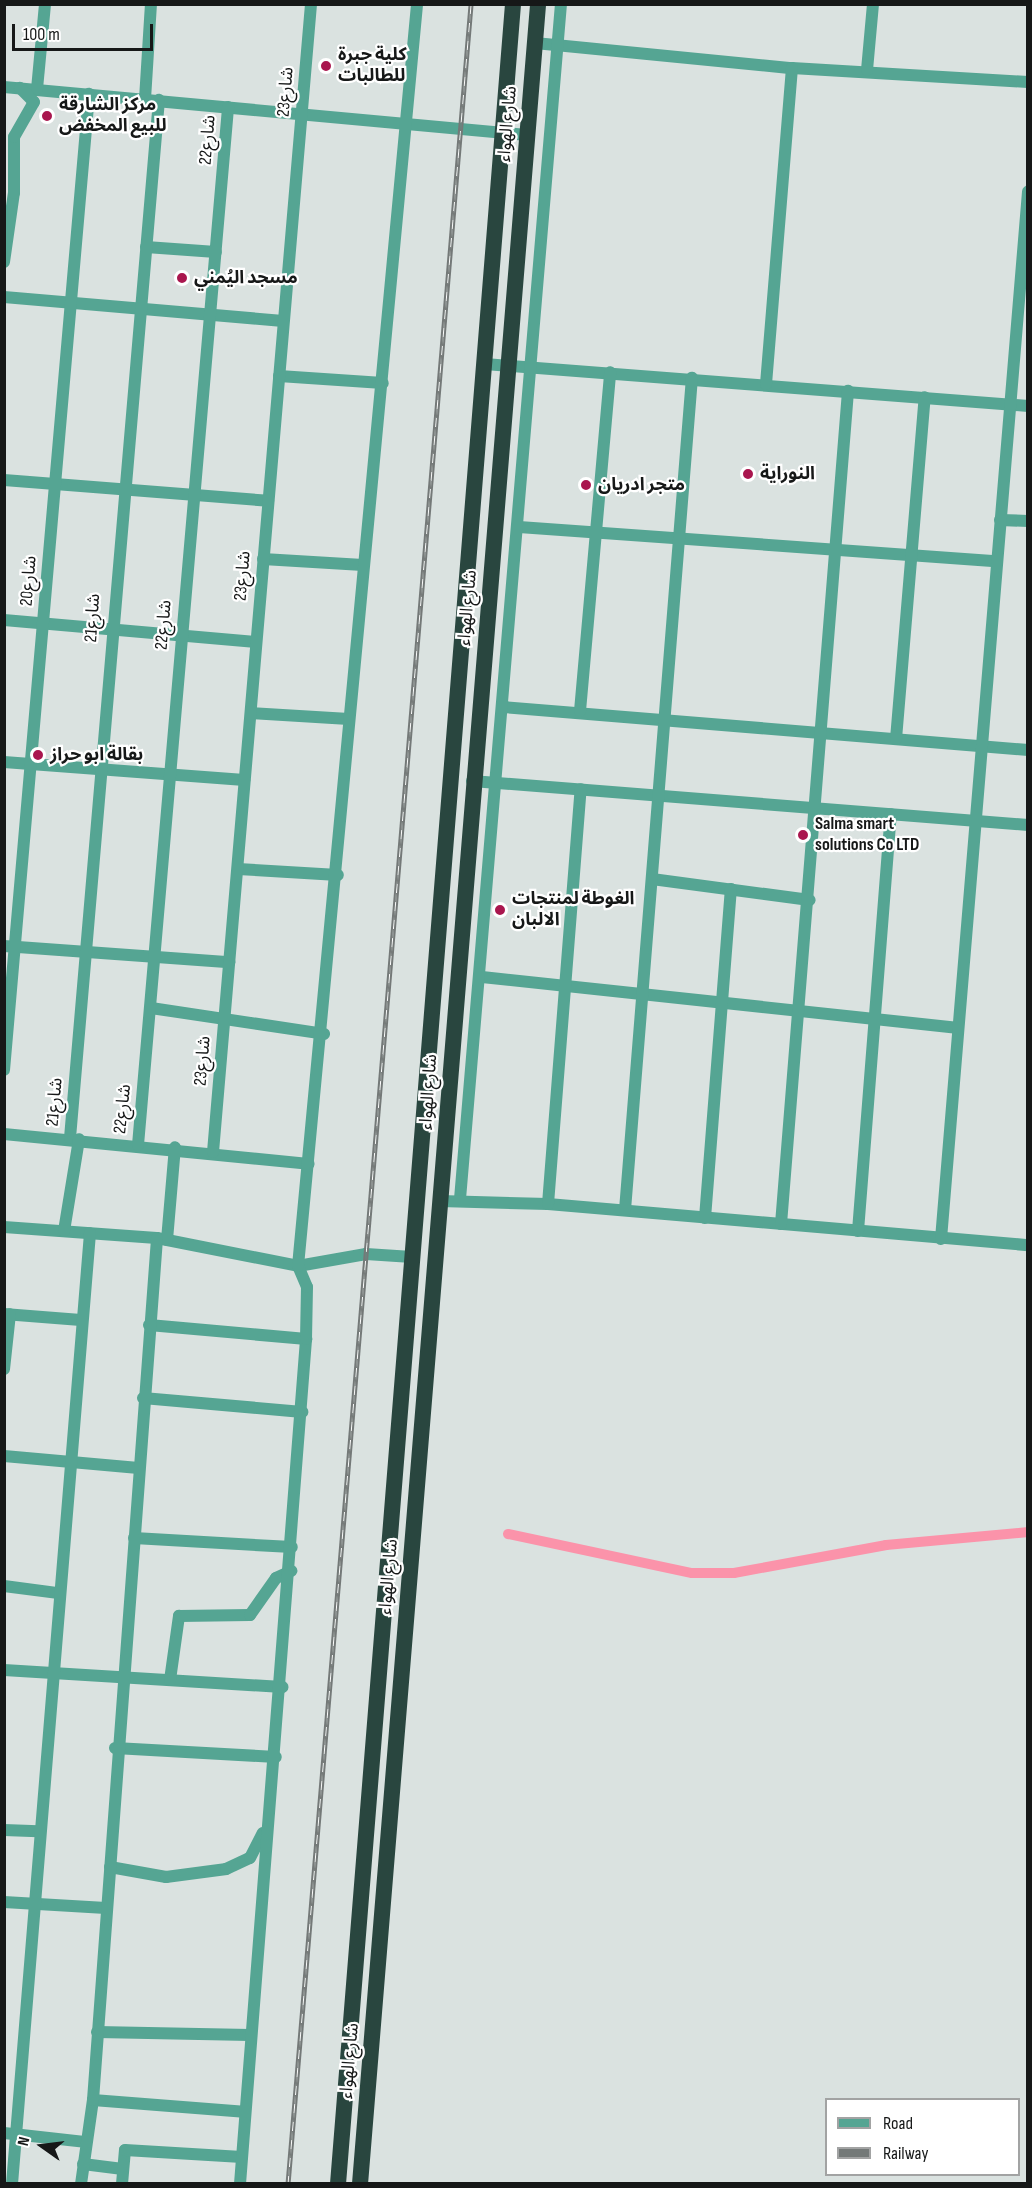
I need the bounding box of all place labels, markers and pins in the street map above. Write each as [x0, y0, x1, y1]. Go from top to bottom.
place label: كلية جبرة للطالبات [338, 45, 407, 88]
marker: كلية جبرة للطالبات [319, 59, 333, 73]
place label: مركز الشارقة للبيع المخفض [59, 95, 167, 138]
marker: مركز الشارقة للبيع المخفض [40, 109, 54, 123]
place label: مسجد اليُمني [194, 267, 298, 289]
marker: مسجد اليُمني [175, 271, 189, 285]
place label: النوراية [760, 463, 815, 485]
marker: النوراية [741, 467, 755, 481]
place label: متجر ادريان [598, 474, 685, 496]
marker: متجر ادريان [579, 478, 593, 492]
place label: بقالة ابو حراز [50, 744, 143, 766]
marker: بقالة ابو حراز [31, 748, 45, 762]
place label: Salma smart solutions Co LTD [815, 814, 919, 856]
marker: Salma smart solutions Co LTD [796, 828, 810, 842]
place label: الغوطة لمنتجات الالبان [512, 889, 634, 932]
marker: الغوطة لمنتجات الالبان [493, 903, 507, 917]

